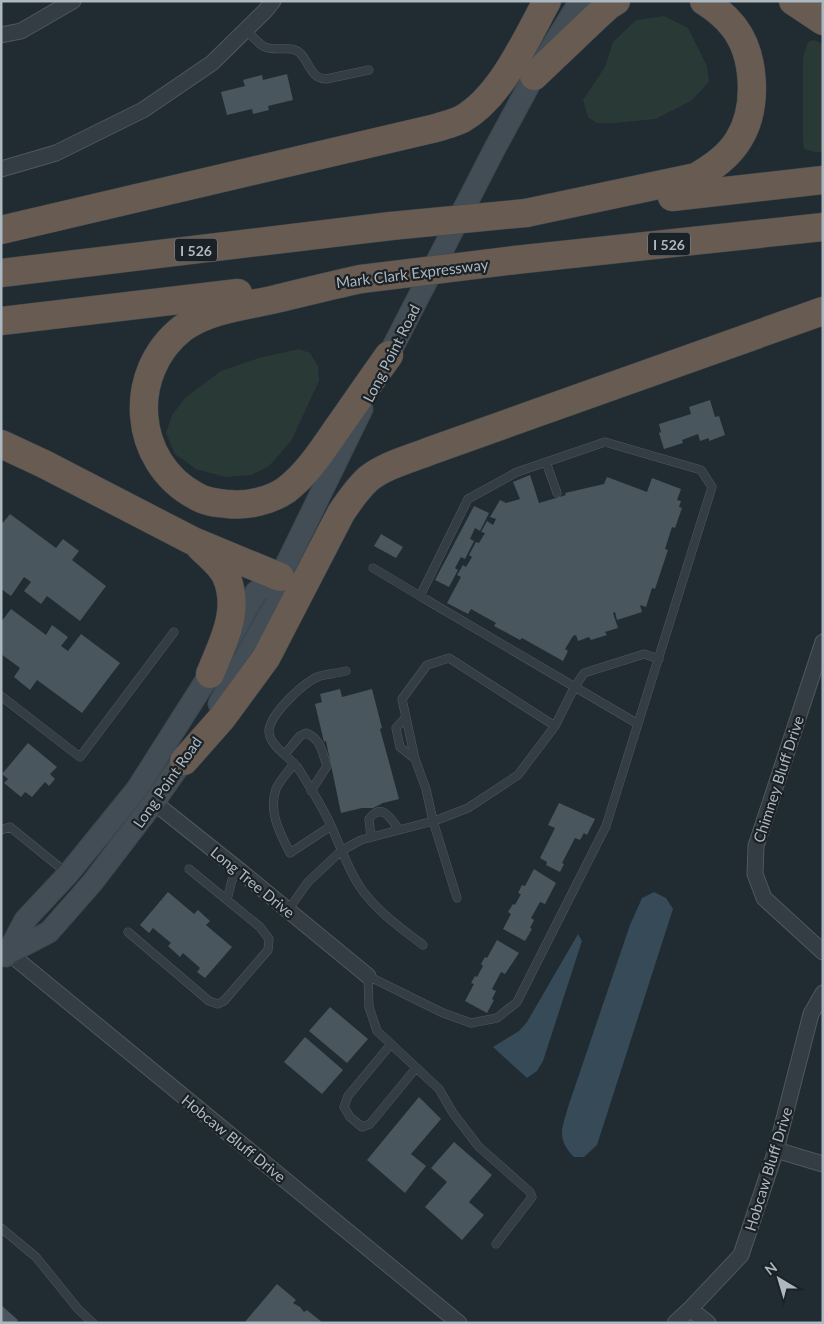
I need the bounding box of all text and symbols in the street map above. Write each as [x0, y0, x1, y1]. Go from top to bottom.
road number: I 526 [648, 232, 690, 255]
road number: I 526 [175, 238, 217, 262]
street label: Mark Clark Expressway [335, 255, 489, 291]
street label: Long Point Road [359, 301, 423, 405]
street label: Chimney Bluff Drive [749, 713, 807, 845]
street label: Long Point Road [129, 733, 205, 831]
street label: Long Tree Drive [207, 843, 299, 921]
street label: Hobcaw Bluff Drive [178, 1090, 290, 1186]
street label: Hobcaw Bluff Drive [741, 1105, 795, 1233]
north arrow [754, 1254, 804, 1304]
text: N [761, 1258, 780, 1278]

